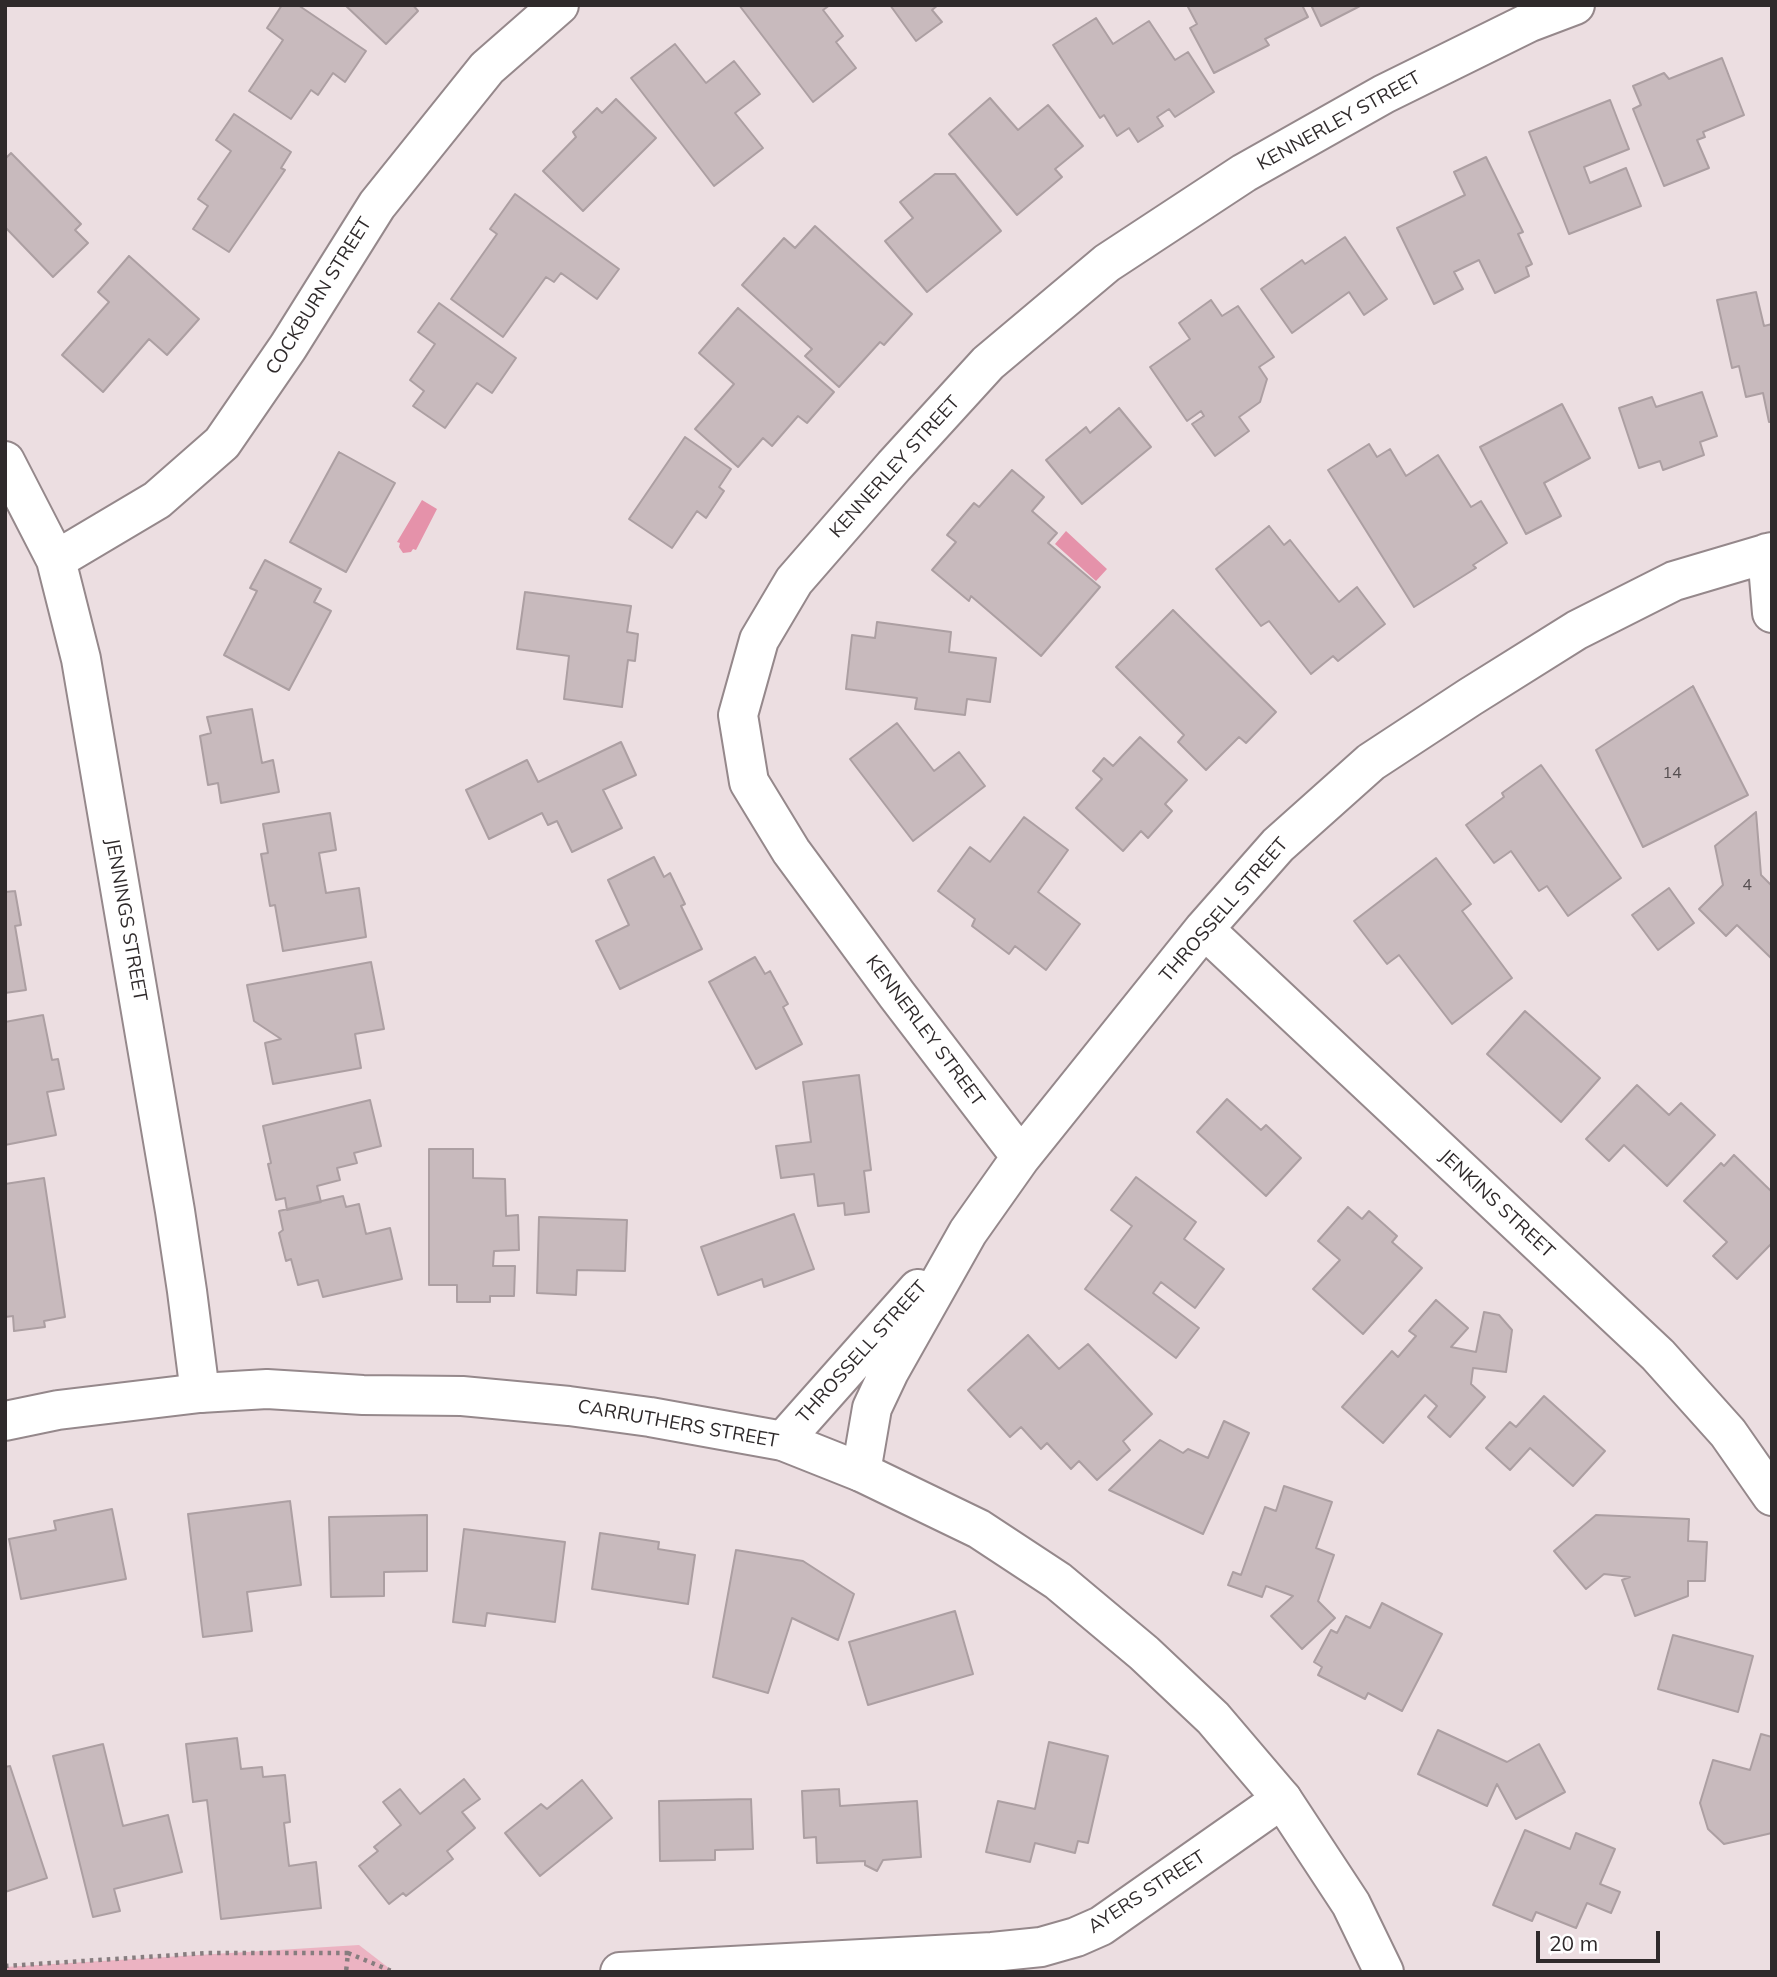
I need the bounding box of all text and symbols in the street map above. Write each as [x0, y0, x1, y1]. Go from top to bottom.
street label: KENNERLEY STREET [1253, 67, 1425, 175]
street label: COCKBURN STREET [261, 213, 377, 379]
street label: KENNERLEY STREET [825, 391, 965, 543]
house number: 14 [1662, 763, 1682, 783]
street label: THROSSELL STREET [1155, 833, 1293, 987]
street label: JENNINGS STREET [100, 837, 152, 1003]
house number: 4 [1742, 875, 1752, 895]
street label: KENNERLEY STREET [861, 951, 989, 1111]
street label: JENKINS STREET [1435, 1145, 1559, 1263]
street label: THROSSELL STREET [792, 1276, 932, 1428]
street label: CARRUTHERS STREET [576, 1395, 780, 1453]
street label: AYERS STREET [1084, 1846, 1210, 1938]
scale bar [1539, 1918, 1663, 1962]
text: 20 m [1549, 1930, 1598, 1956]

